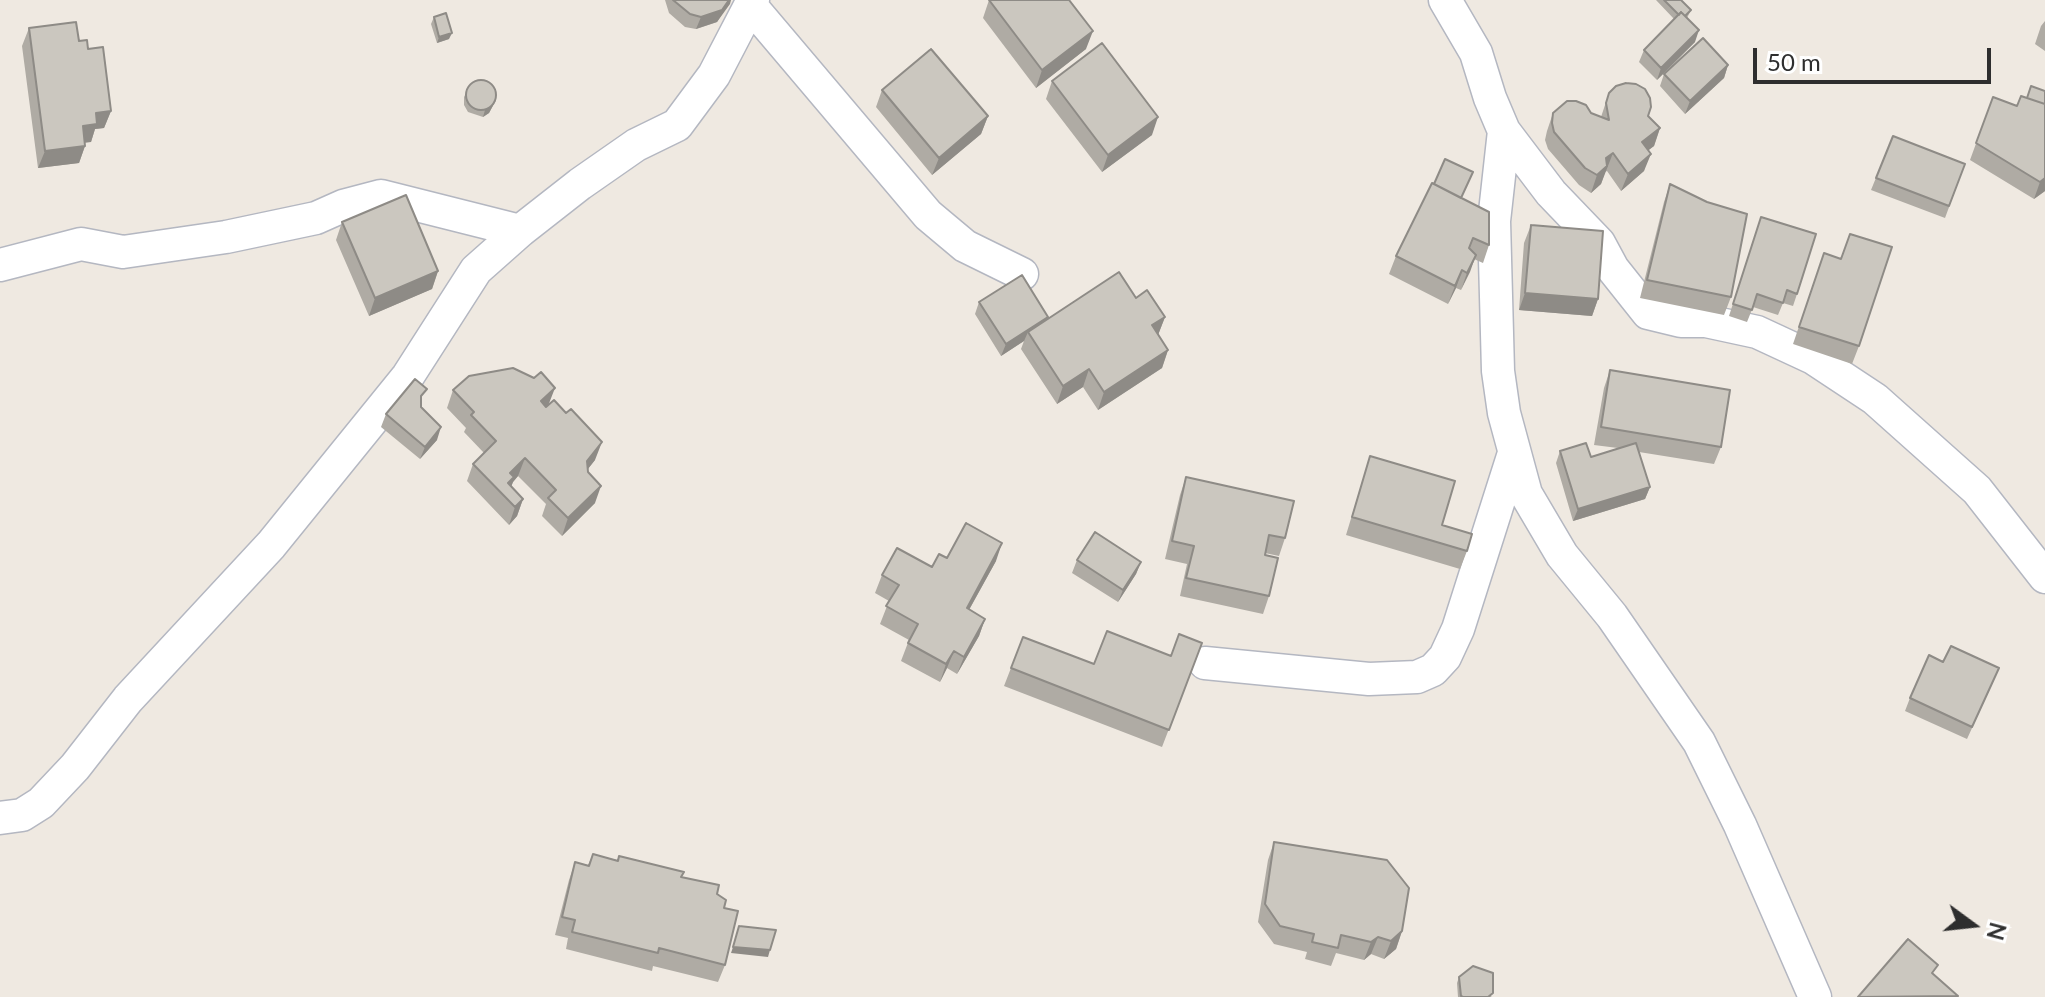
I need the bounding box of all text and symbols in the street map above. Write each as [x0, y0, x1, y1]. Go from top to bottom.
scale bar [1757, 32, 1995, 82]
text: 50 m [1767, 47, 1821, 76]
north arrow [1933, 885, 2013, 965]
text: N [1981, 920, 2012, 943]

